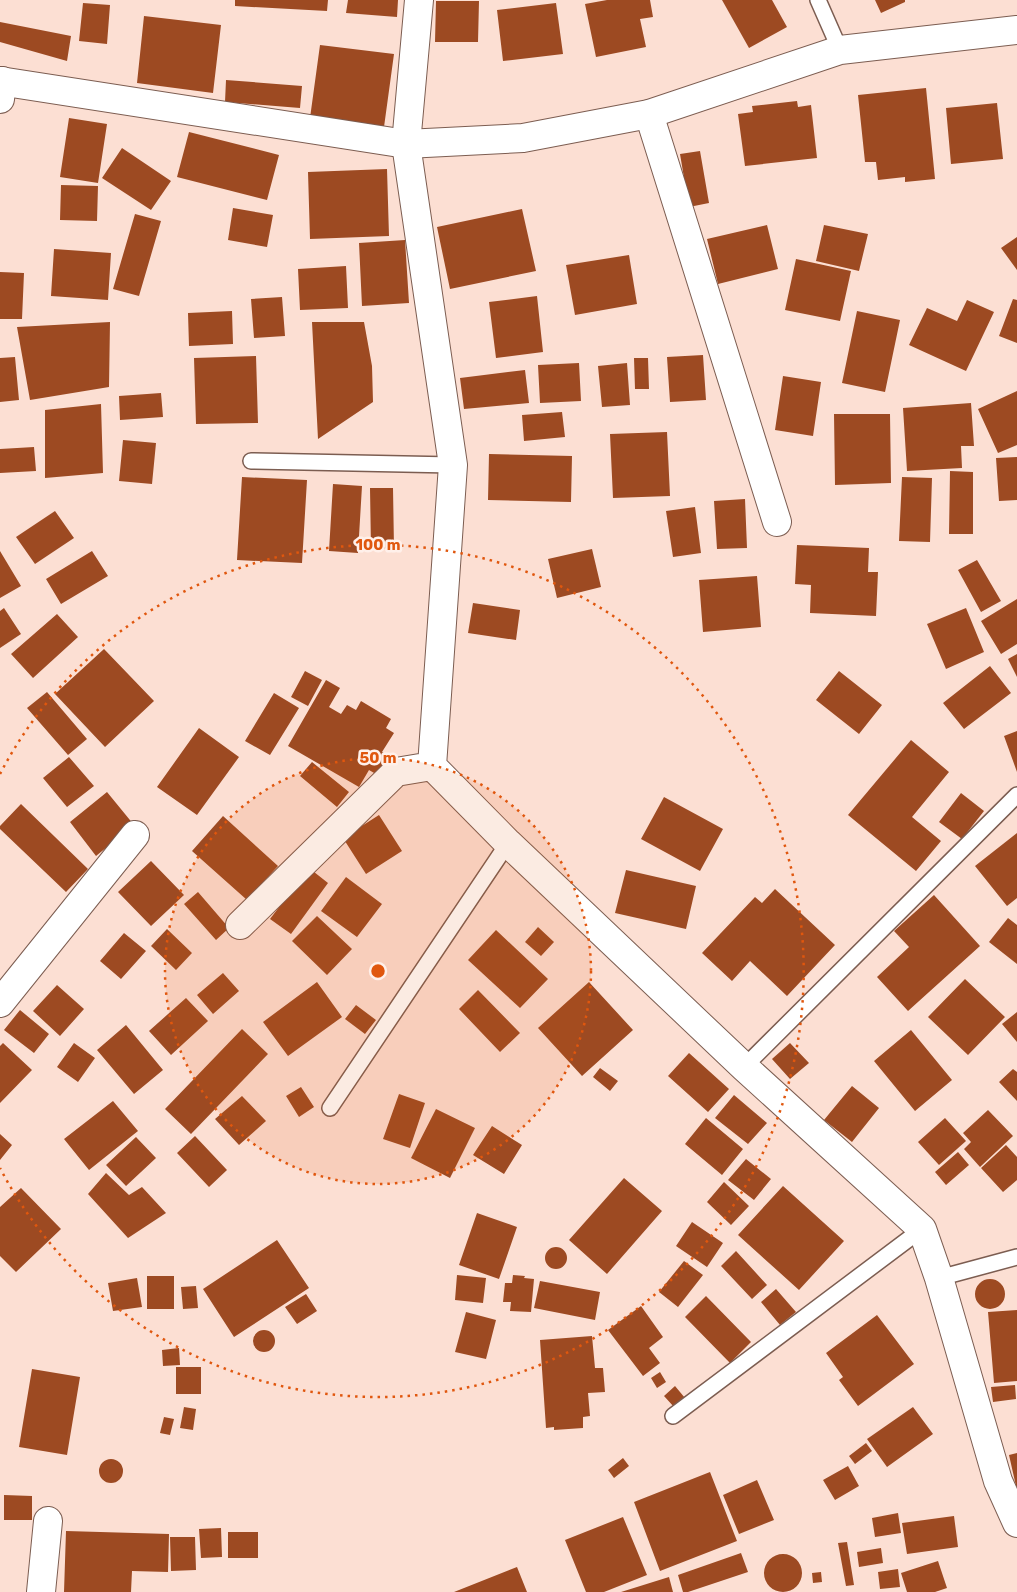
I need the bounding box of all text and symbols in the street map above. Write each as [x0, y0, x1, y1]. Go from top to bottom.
text: 100 m [356, 536, 400, 554]
text: 50 m [360, 749, 396, 767]
centre of rings [369, 962, 387, 980]

